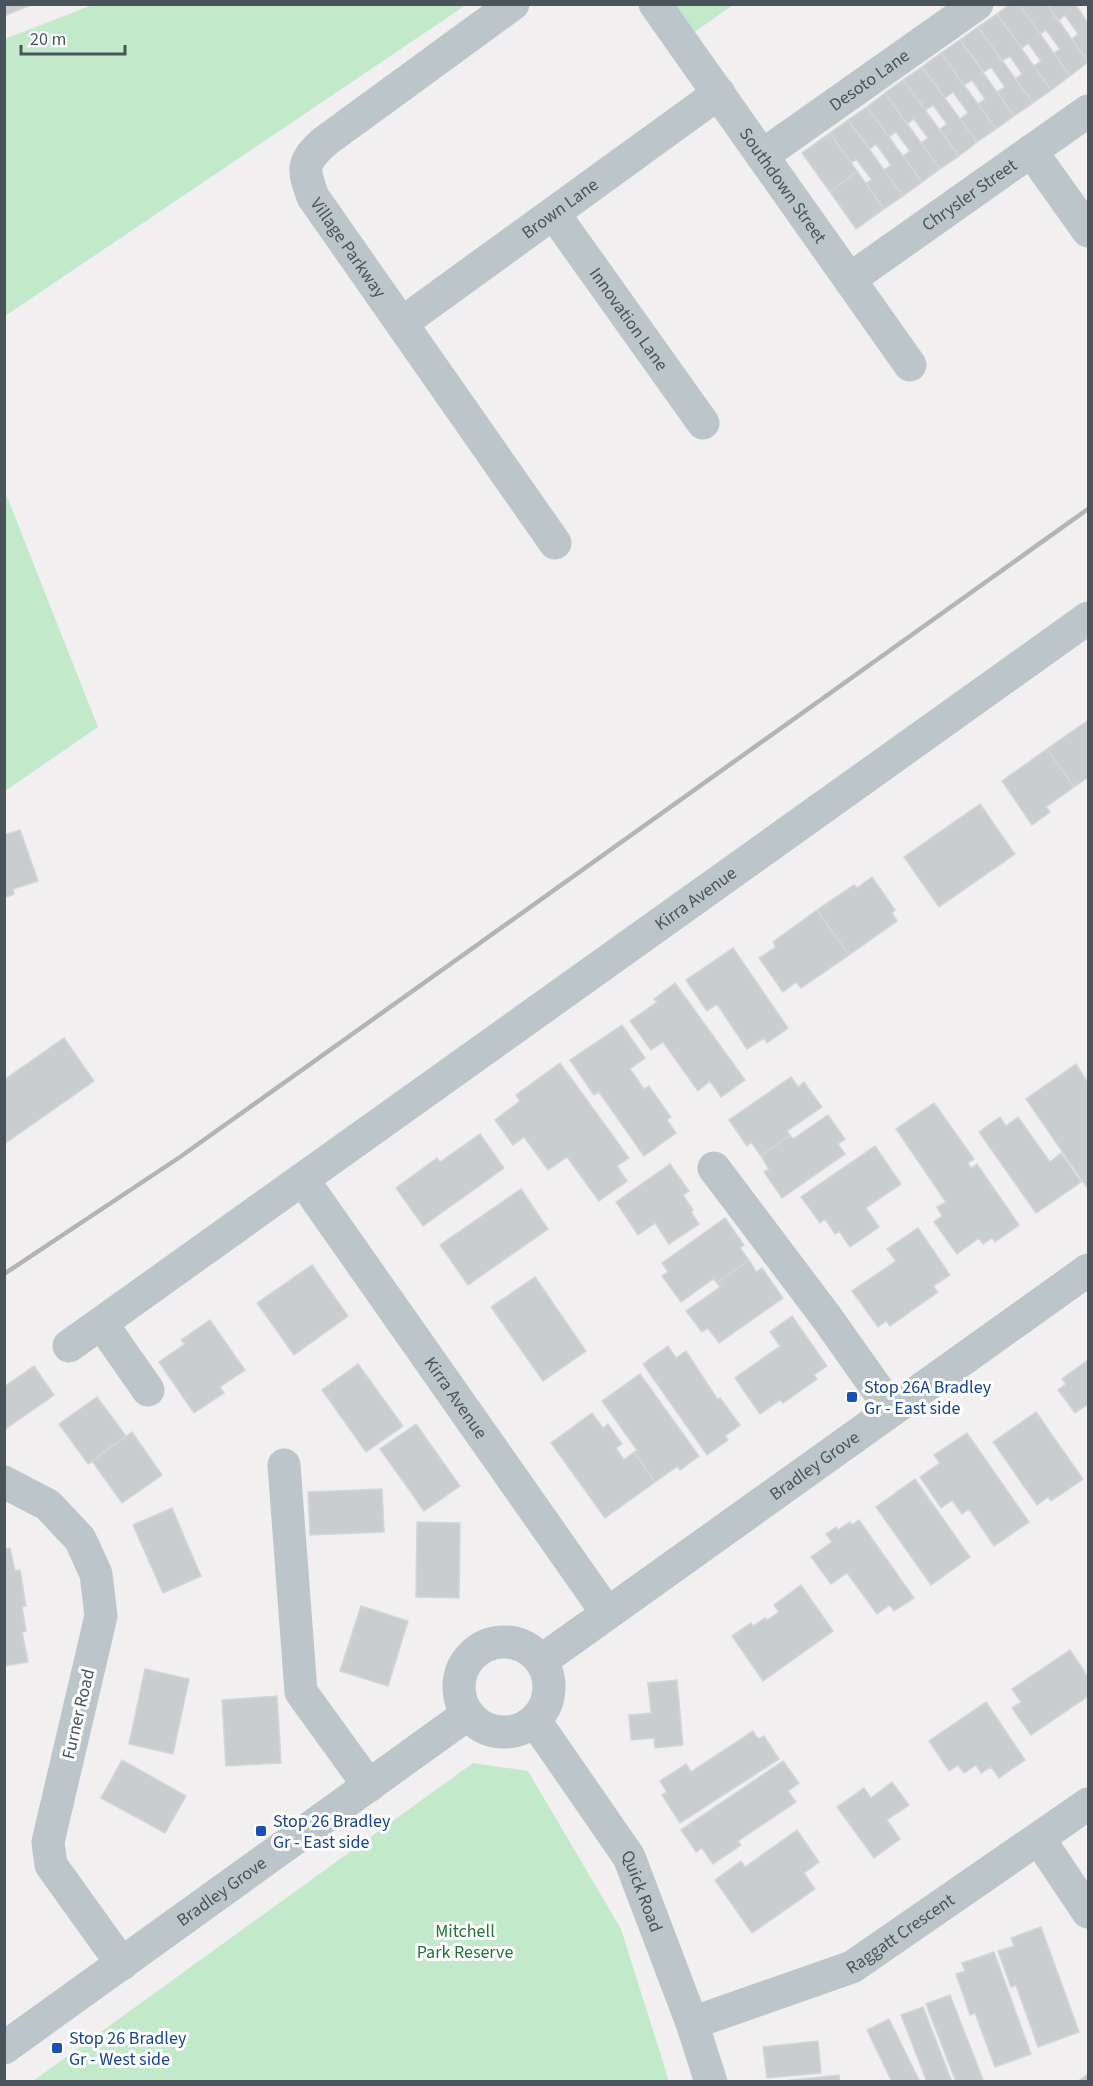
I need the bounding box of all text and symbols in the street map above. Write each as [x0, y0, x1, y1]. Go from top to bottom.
scale bar [21, 18, 124, 56]
text: 20 m [30, 27, 66, 52]
street label: Desoto Lane [824, 43, 915, 117]
street label: Southdown Street [733, 123, 832, 249]
street label: Chrysler Street [917, 153, 1022, 238]
street label: Brown Lane [517, 172, 604, 245]
street label: Village Parkway [304, 193, 392, 303]
street label: Innovation Lane [583, 263, 674, 376]
street label: Kirra Avenue [650, 861, 742, 937]
street label: Kirra Avenue [418, 1352, 493, 1444]
place label: Stop 26A Bradley Gr - East side [864, 1375, 992, 1421]
marker: Stop 26A Bradley Gr - East side [845, 1390, 859, 1404]
street label: Bradley Grove [765, 1425, 865, 1507]
street label: Furner Road [56, 1667, 101, 1762]
place label: Stop 26 Bradley Gr - East side [273, 1809, 391, 1855]
marker: Stop 26 Bradley Gr - East side [254, 1824, 268, 1838]
street label: Quick Road [615, 1845, 668, 1936]
street label: Bradley Grove [172, 1851, 272, 1933]
street label: Raggatt Crescent [841, 1888, 960, 1981]
park label: Mitchell Park Reserve [417, 1919, 513, 1965]
place label: Stop 26 Bradley Gr - West side [69, 2026, 187, 2072]
marker: Stop 26 Bradley Gr - West side [50, 2041, 64, 2055]

